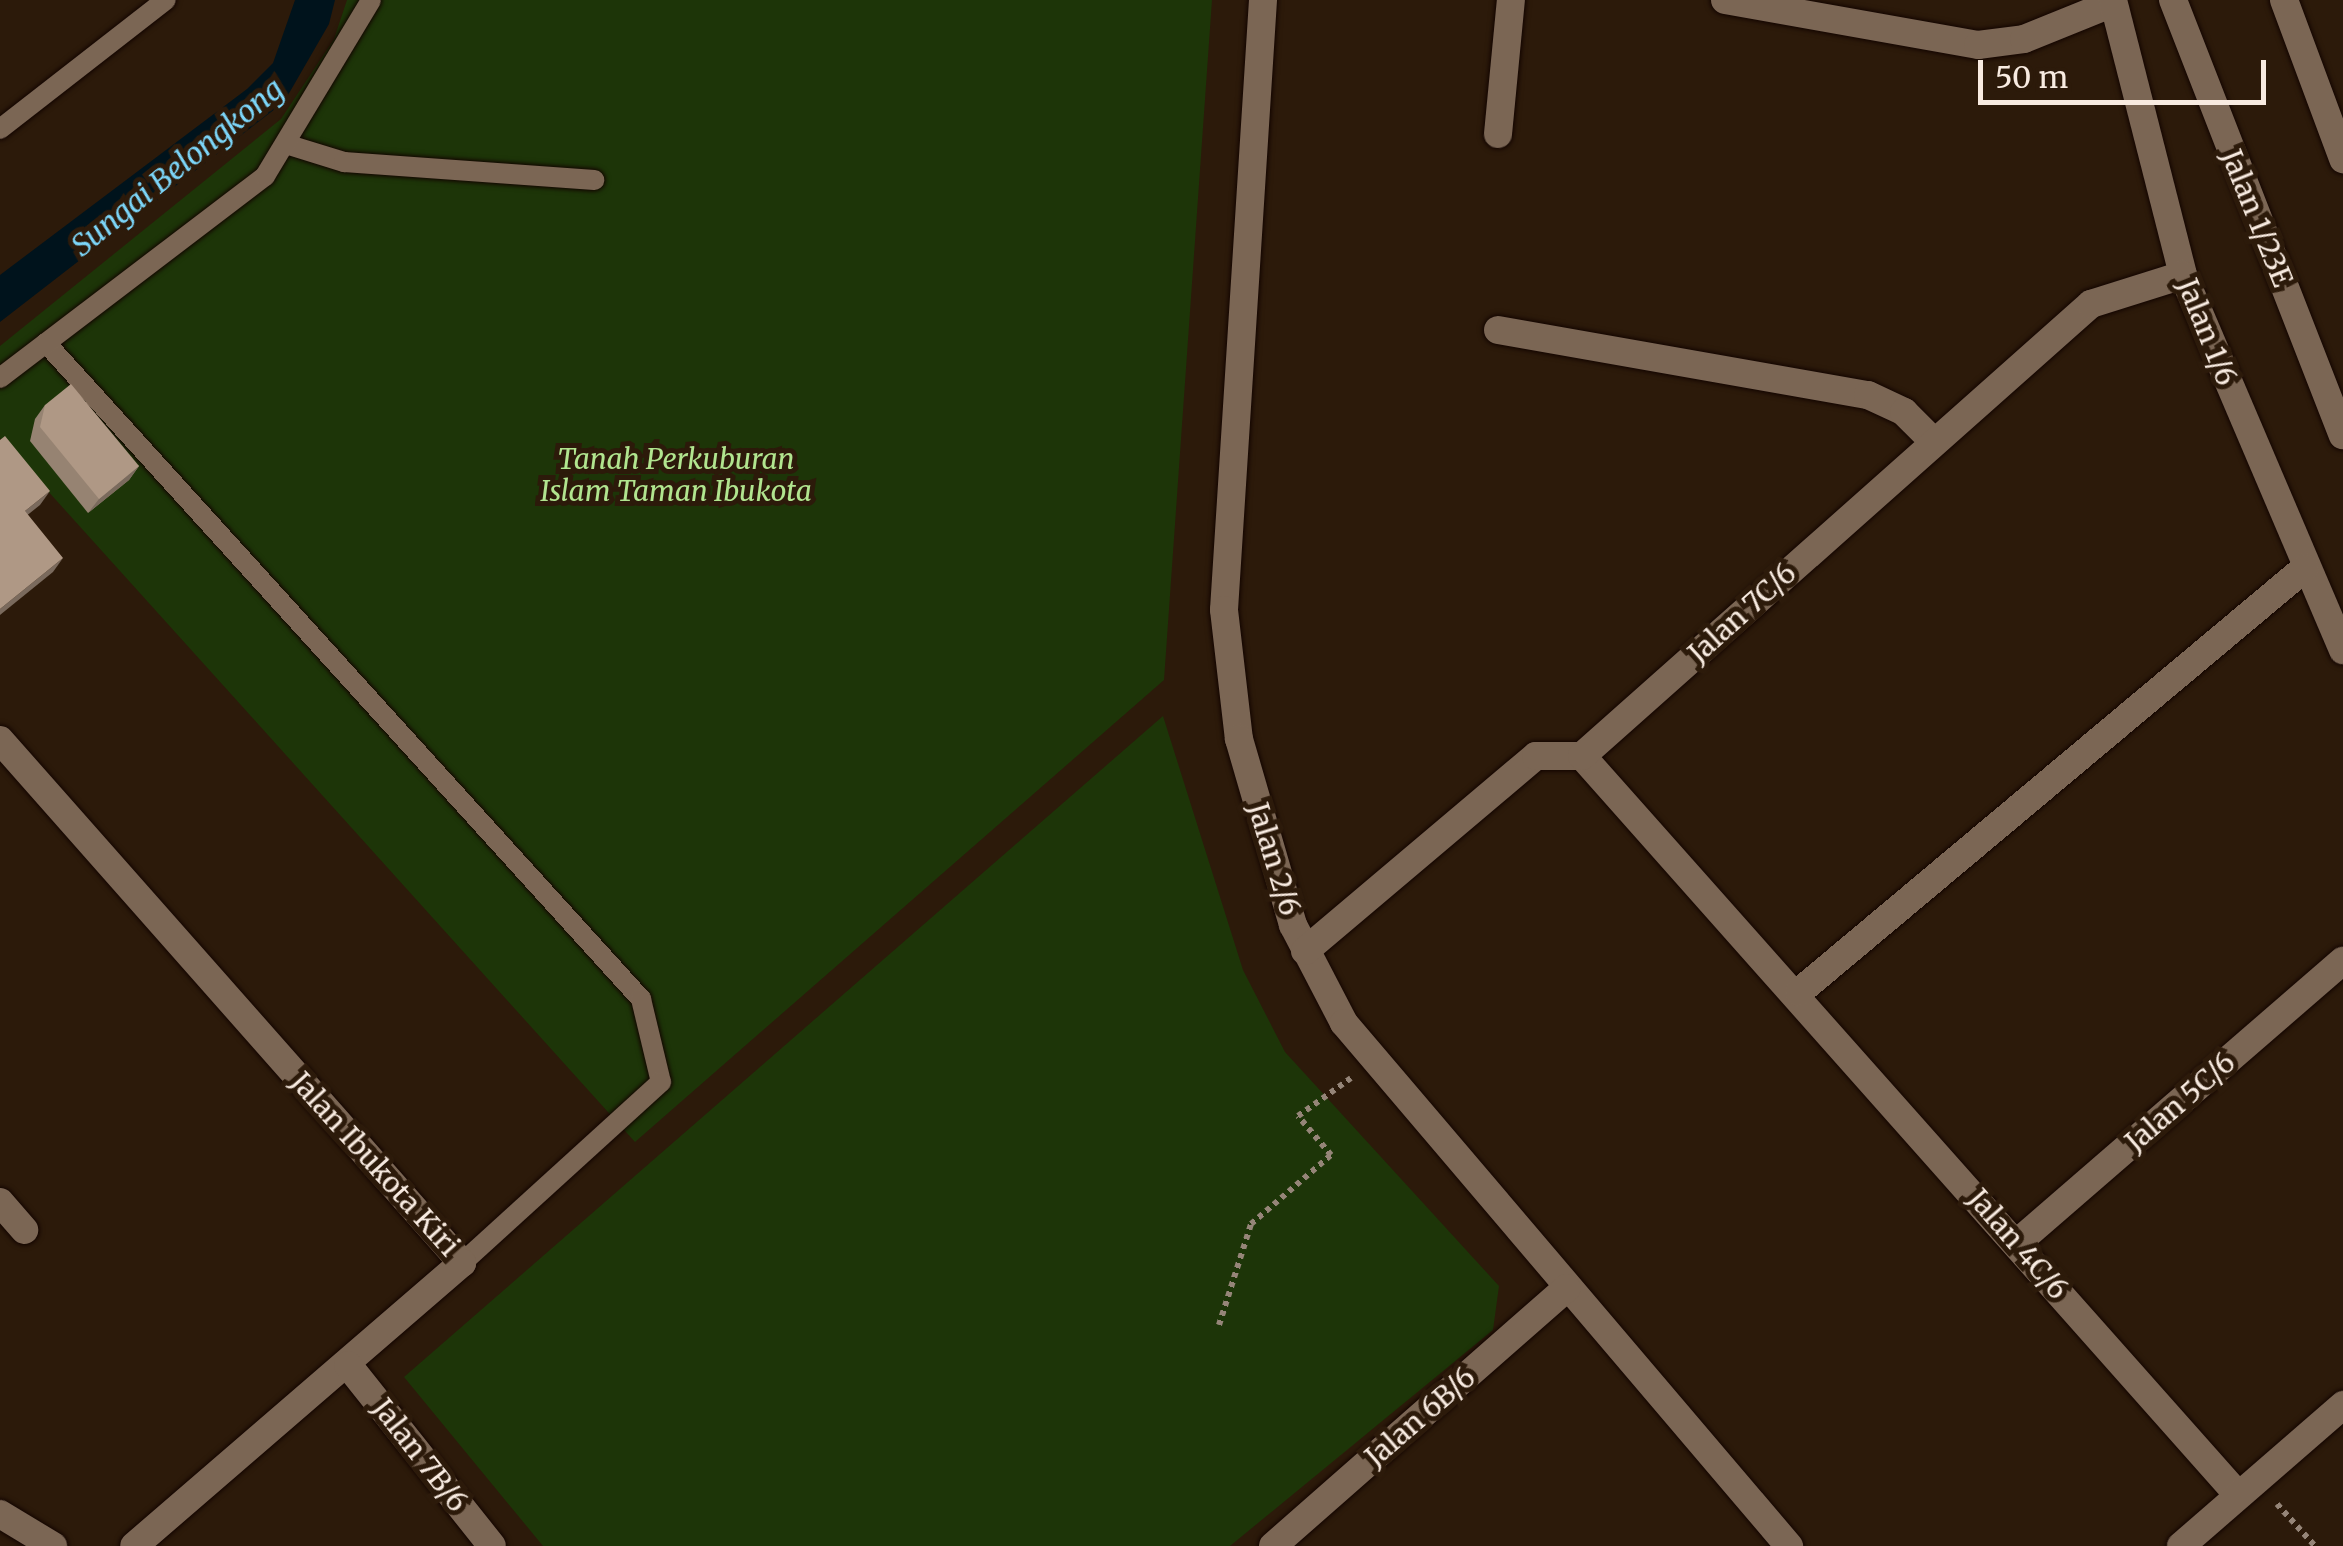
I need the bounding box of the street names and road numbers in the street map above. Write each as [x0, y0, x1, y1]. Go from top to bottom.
street label: Jalan 1/23E [2214, 145, 2300, 291]
street label: Jalan 1/6 [2170, 274, 2244, 390]
street label: Jalan 7C/6 [1681, 556, 1803, 670]
street label: Jalan 2/6 [1241, 799, 1307, 919]
street label: Jalan 5C/6 [2118, 1045, 2242, 1159]
street label: Jalan Ibukota Kiri [284, 1065, 466, 1263]
street label: Jalan 4C/6 [1961, 1182, 2075, 1306]
street label: Jalan 6B/6 [1358, 1360, 1482, 1474]
street label: Jalan 7B/6 [366, 1392, 474, 1518]

